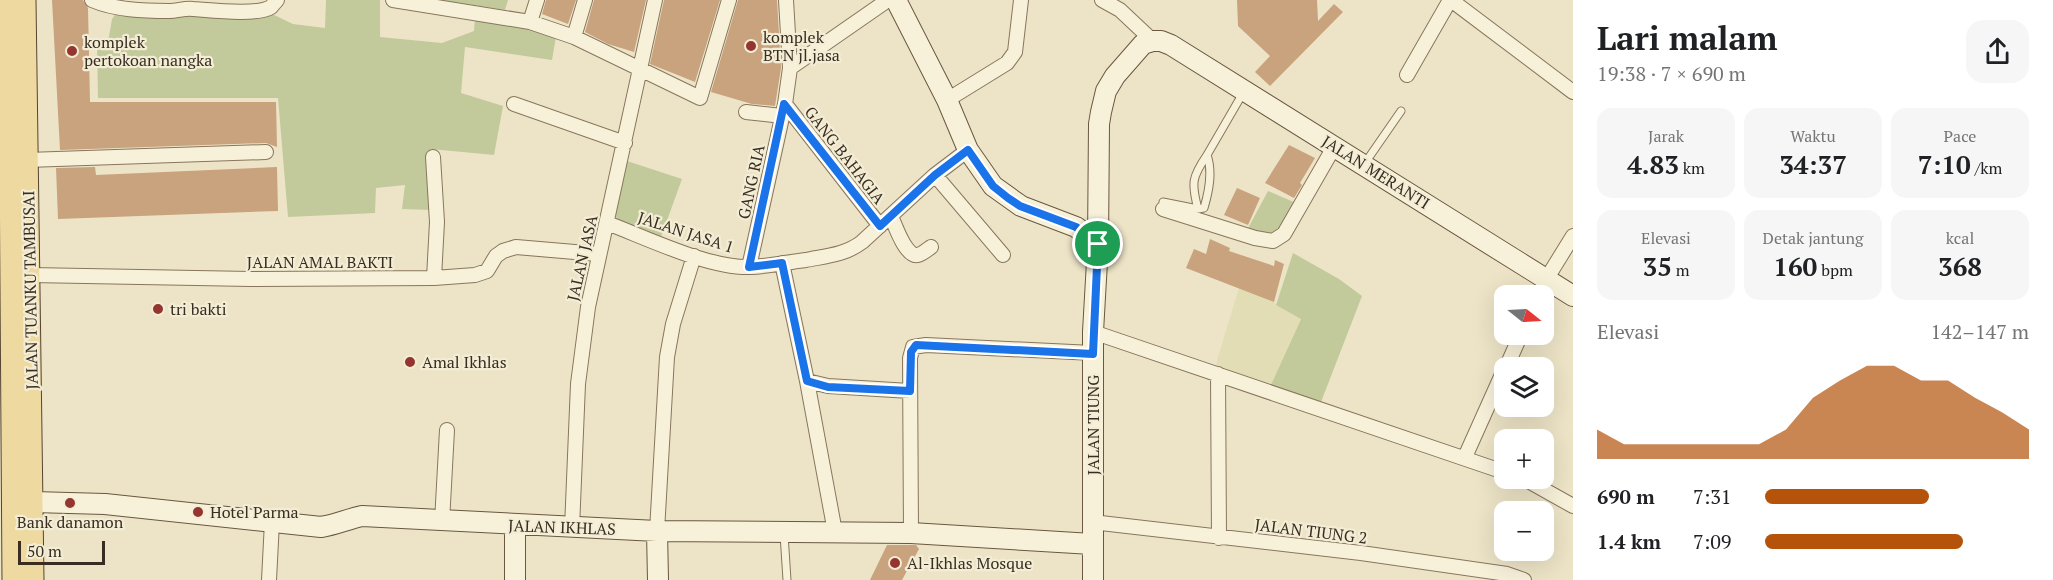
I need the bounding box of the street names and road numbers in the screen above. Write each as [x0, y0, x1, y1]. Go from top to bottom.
street label: GANG BAHAGIA [800, 102, 890, 209]
street label: JALAN MERANTI [1318, 130, 1434, 214]
street label: GANG RIA [732, 143, 770, 221]
street label: JALAN TUANKU TAMBUSAI [17, 190, 43, 390]
street label: JALAN JASA 1 [635, 206, 737, 258]
street label: JALAN JASA [561, 213, 603, 303]
street label: JALAN AMAL BAKTI [247, 251, 393, 273]
street label: JALAN TIUNG [1082, 375, 1104, 475]
street label: JALAN TIUNG 2 [1254, 513, 1368, 549]
street label: JALAN IKHLAS [508, 514, 616, 540]

